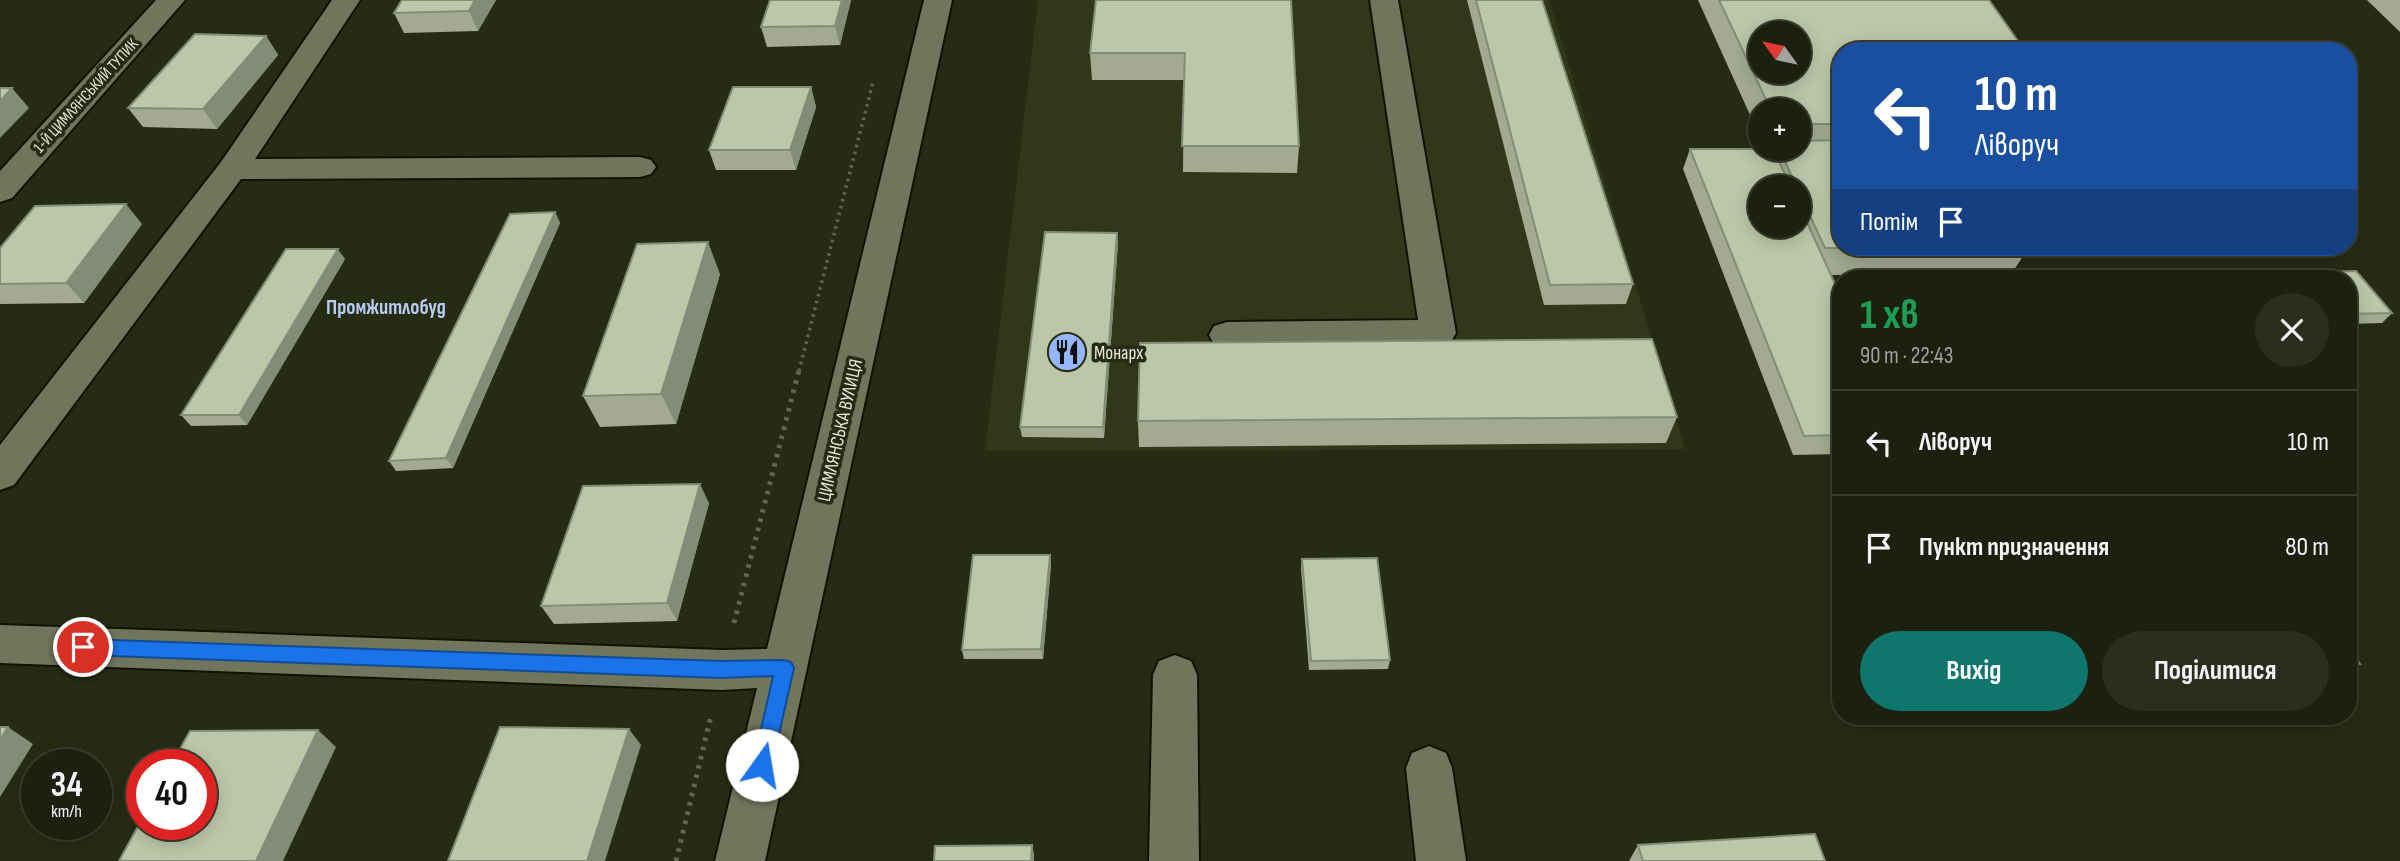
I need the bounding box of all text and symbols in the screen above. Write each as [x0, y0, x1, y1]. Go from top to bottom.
north arrow [1748, 21, 1811, 84]
map controls [1748, 21, 1811, 238]
street label: 1-Й ЦИМЛЯНСЬКИЙ ТУПИК [30, 34, 143, 157]
text: 10 m [1975, 66, 2058, 125]
icon: left [1860, 70, 1951, 161]
button: + [1748, 98, 1811, 161]
text: Ліворуч [1975, 126, 2059, 165]
button: − [1748, 175, 1811, 238]
icon: arrive [1932, 203, 1970, 241]
text: Потім [1860, 207, 1918, 238]
text: 1 хв [1860, 290, 1919, 341]
button: close [2255, 293, 2329, 367]
district label: Промжитлобуд [326, 295, 446, 320]
restaurant icon: Монарх [1046, 331, 1088, 373]
place label: Монарх [1094, 342, 1143, 365]
text: 90 m · 22:43 [1860, 342, 1953, 370]
street label: ЦИМЛЯНСЬКА ВУЛИЦЯ [813, 357, 868, 504]
icon: left [1860, 424, 1898, 462]
text: Ліворуч [1919, 427, 1992, 458]
text: 10 m [2287, 427, 2329, 458]
icon: arrive [1860, 529, 1898, 567]
text: Пункт призначення [1919, 532, 2109, 563]
text: 80 m [2285, 532, 2329, 563]
pin [53, 617, 113, 677]
icon: arrive [64, 628, 102, 666]
button: Вихід [1860, 631, 2088, 711]
button: Поділитися [2102, 631, 2329, 711]
position arrow [725, 728, 799, 802]
speed limit sign: 40 [126, 749, 217, 840]
text: 34 [51, 764, 83, 807]
text: km/h [51, 801, 82, 822]

